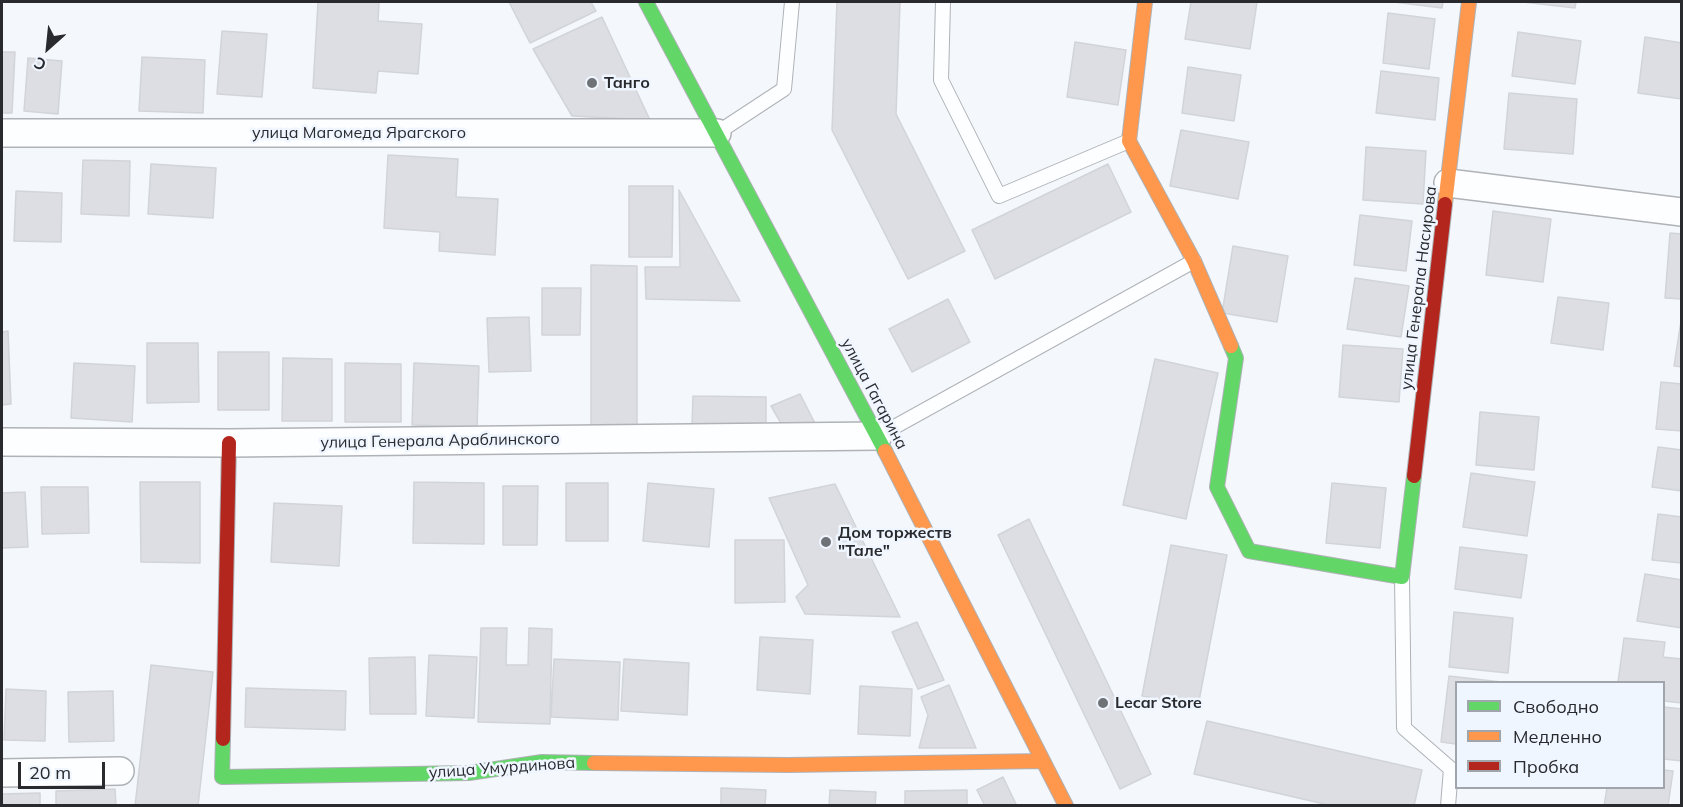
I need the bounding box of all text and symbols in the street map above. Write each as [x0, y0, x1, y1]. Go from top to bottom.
north arrow [18, 18, 78, 78]
text: С [30, 53, 49, 75]
place label: Танго [604, 73, 650, 93]
marker: Танго [585, 76, 599, 90]
street label: улица Магомеда Ярагского [252, 123, 466, 143]
street label: улица Генерала Насирова [1397, 185, 1441, 391]
street label: улица Гагарина [837, 335, 911, 453]
street label: улица Генерала Араблинского [320, 429, 560, 453]
place label: Дом торжеств "Тале" [838, 523, 952, 561]
marker: Дом торжеств "Тале" [819, 535, 833, 549]
legend [1455, 681, 1665, 789]
place label: Lecar Store [1115, 693, 1202, 713]
text: Свободно [1513, 695, 1599, 718]
marker: Lecar Store [1096, 696, 1110, 710]
text: Медленно [1513, 725, 1602, 748]
scale bar [21, 750, 108, 788]
street label: улица Умурдинова [428, 753, 576, 783]
text: Пробка [1513, 755, 1579, 778]
text: 20 m [29, 761, 71, 784]

